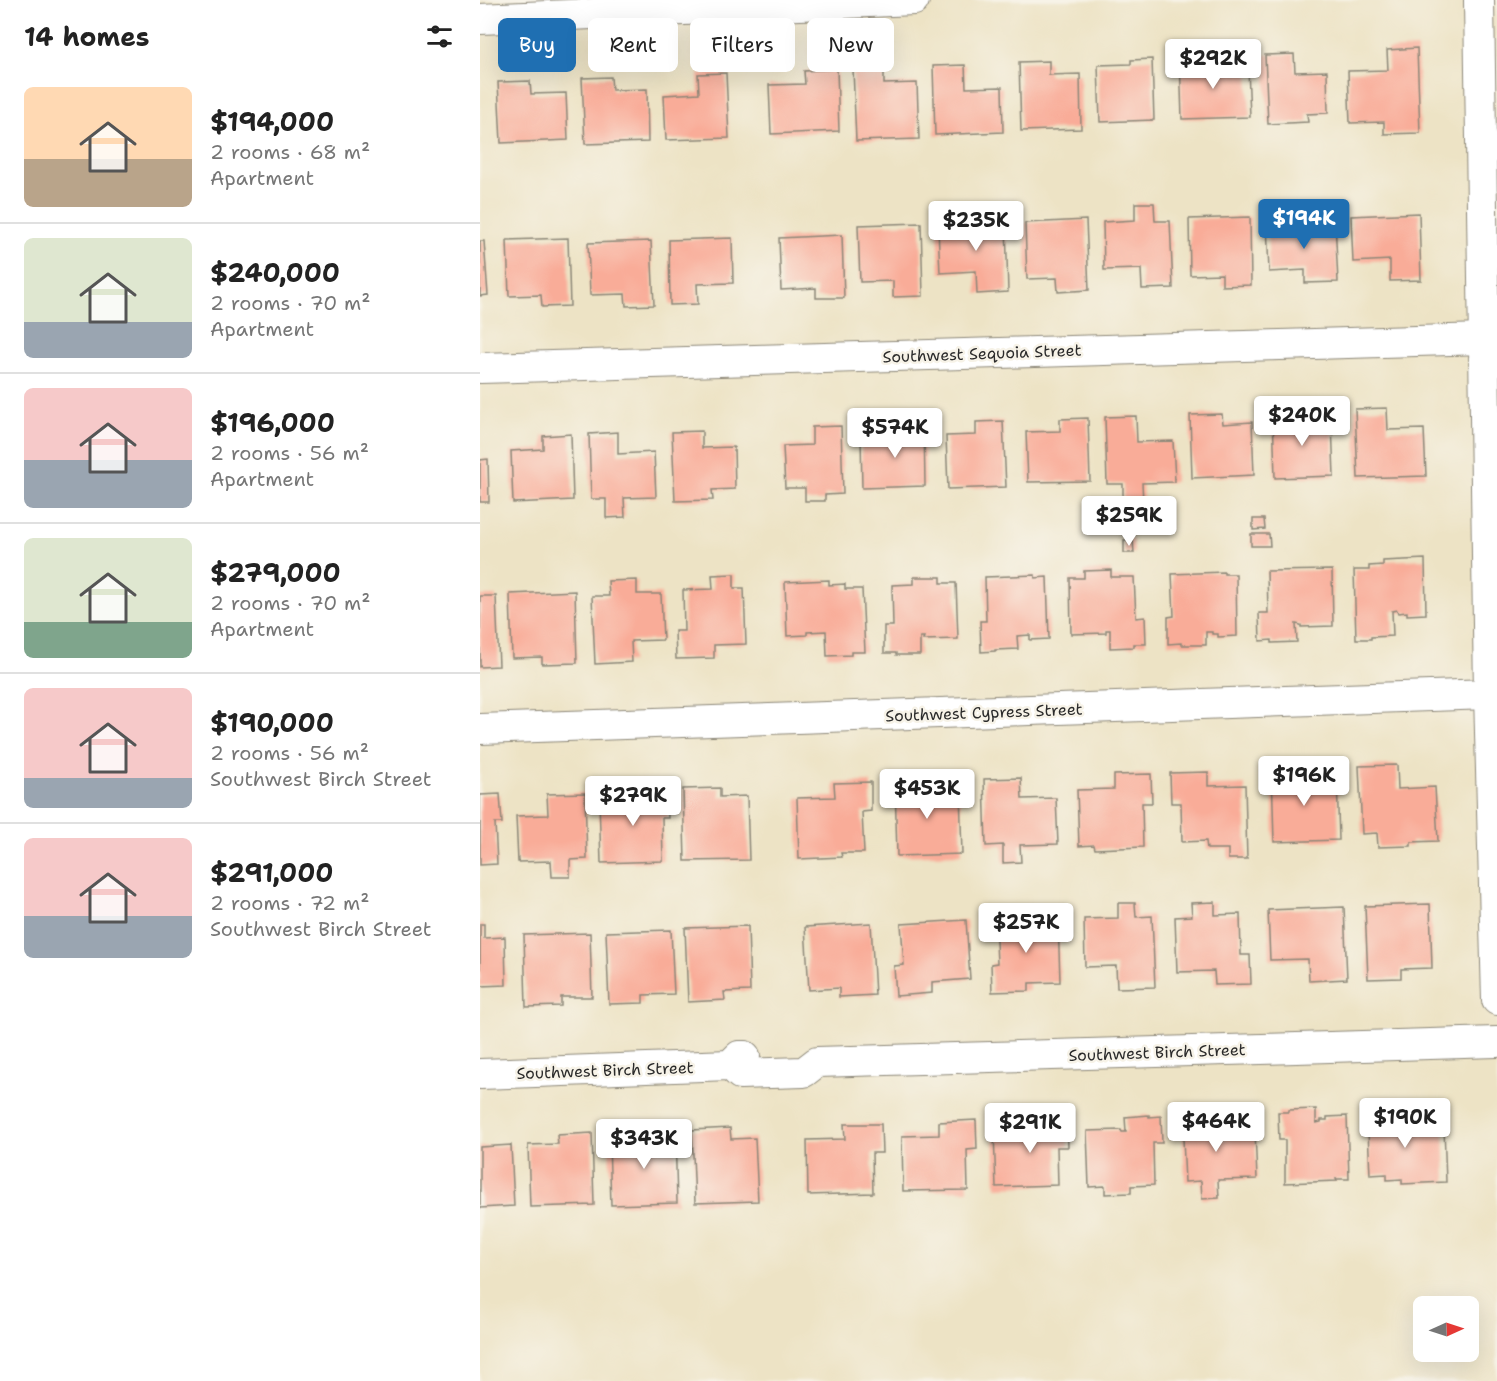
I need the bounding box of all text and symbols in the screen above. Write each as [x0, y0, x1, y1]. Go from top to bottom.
chip: Buy [498, 18, 576, 72]
chip: Rent [588, 18, 678, 72]
chip: Filters [690, 18, 795, 72]
chip: New [807, 18, 894, 72]
text: 14 homes [24, 19, 150, 54]
icon: filters [423, 20, 456, 53]
pin: $292K [1171, 39, 1255, 90]
text: $292K [1179, 45, 1247, 71]
text: $194,000 [210, 104, 334, 139]
icon: home [72, 111, 144, 183]
text: 2 rooms · 68 m² [210, 139, 370, 165]
text: Apartment [210, 165, 314, 191]
pin: $194K [1262, 199, 1346, 250]
pin: $235K [934, 201, 1018, 252]
text: $194K [1272, 205, 1336, 231]
text: $235K [942, 207, 1010, 233]
text: $240,000 [210, 255, 340, 290]
icon: home [72, 262, 144, 334]
text: 2 rooms · 70 m² [210, 290, 371, 316]
text: Apartment [210, 316, 314, 342]
street label: Southwest Sequoia Street [882, 340, 1082, 367]
pin: $240K [1260, 396, 1344, 447]
text: $240K [1268, 402, 1336, 428]
text: $196,000 [210, 405, 335, 440]
pin: $574K [853, 408, 937, 459]
icon: home [72, 412, 144, 484]
text: $574K [861, 414, 929, 440]
text: 2 rooms · 56 m² [210, 440, 369, 466]
text: Apartment [210, 466, 314, 492]
pin: $259K [1087, 496, 1171, 547]
text: $259K [1096, 502, 1162, 528]
text: $279,000 [210, 555, 341, 590]
icon: home [72, 562, 144, 634]
text: 2 rooms · 70 m² [210, 590, 371, 616]
text: Apartment [210, 616, 314, 642]
street label: Southwest Cypress Street [885, 699, 1083, 726]
text: $190,000 [210, 705, 334, 740]
icon: home [72, 712, 144, 784]
text: 2 rooms · 56 m² [210, 740, 369, 766]
pin: $196K [1262, 756, 1346, 807]
text: $196K [1272, 762, 1336, 788]
text: Southwest Birch Street [210, 766, 432, 792]
pin: $453K [885, 769, 969, 820]
text: $453K [894, 775, 960, 801]
pin: $279K [591, 776, 675, 827]
text: $279K [599, 782, 667, 808]
text: $291,000 [210, 855, 334, 890]
icon: home [72, 862, 144, 934]
text: 2 rooms · 72 m² [210, 890, 369, 916]
pin: $257K [984, 903, 1068, 954]
text: $257K [992, 909, 1060, 935]
text: Southwest Birch Street [210, 916, 432, 942]
street label: Southwest Birch Street [1068, 1039, 1246, 1066]
street label: Southwest Birch Street [516, 1057, 694, 1084]
pin: $190K [1363, 1098, 1447, 1149]
pin: $464K [1174, 1102, 1258, 1153]
pin: $291K [988, 1103, 1072, 1154]
text: $190K [1373, 1104, 1437, 1130]
text: $464K [1181, 1108, 1251, 1134]
text: $291K [999, 1109, 1061, 1135]
pin: $343K [602, 1119, 686, 1170]
text: $343K [610, 1125, 678, 1151]
north arrow [1413, 1296, 1479, 1362]
map controls [1413, 1296, 1479, 1362]

